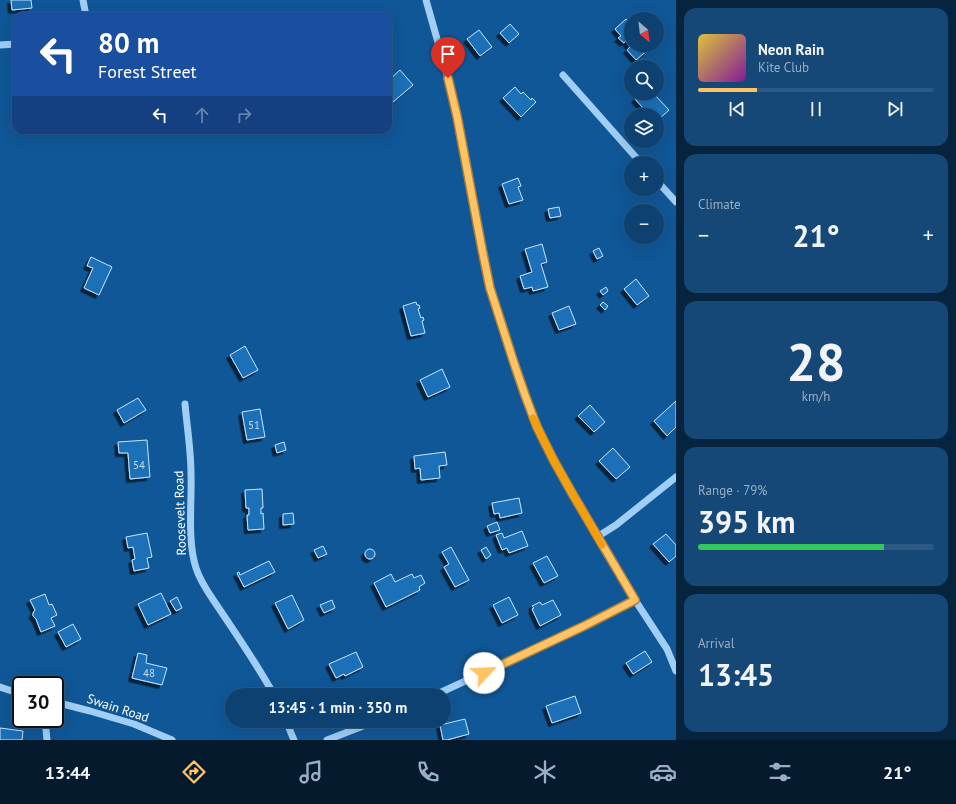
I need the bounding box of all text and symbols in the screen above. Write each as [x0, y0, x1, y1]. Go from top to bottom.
north arrow [624, 12, 664, 52]
map controls [624, 12, 664, 244]
text: 80 m [98, 24, 159, 61]
icon: left [32, 28, 84, 80]
pin [431, 37, 465, 78]
text: Neon Rain [758, 40, 824, 59]
icon: arrive [437, 43, 459, 65]
text: Kite Club [758, 59, 809, 76]
text: Forest Street [98, 60, 197, 83]
button: search [624, 60, 664, 100]
icon: previous [726, 98, 748, 120]
icon: pause [805, 98, 827, 120]
icon: next [884, 98, 906, 120]
icon: left [149, 104, 171, 126]
icon: ahead [191, 104, 213, 126]
icon: right [233, 104, 255, 126]
button: layers [624, 108, 664, 148]
button: + [624, 156, 664, 196]
text: Climate [698, 196, 741, 213]
button: − [624, 204, 664, 244]
text: 21° [792, 216, 840, 255]
text: − [698, 221, 709, 249]
text: + [923, 221, 934, 249]
text: 28 [787, 328, 845, 395]
text: km/h [802, 388, 830, 405]
house number: 51 [248, 418, 260, 432]
house number: 54 [133, 458, 145, 472]
street label: Roosevelt Road [170, 470, 190, 556]
text: Range · 79% [698, 482, 767, 499]
text: 395 km [698, 502, 796, 541]
text: Arrival [698, 635, 734, 652]
position arrow [463, 652, 505, 694]
text: 13:45 [698, 655, 774, 694]
house number: 48 [143, 666, 155, 680]
speed limit sign: 30 [12, 676, 64, 728]
street label: Swain Road [85, 690, 151, 726]
text: 13:45 · 1 min · 350 m [269, 698, 407, 717]
icon: directions [180, 758, 208, 786]
icon: music [297, 758, 325, 786]
icon: phone [414, 758, 442, 786]
icon: climate [531, 758, 559, 786]
icon: car [649, 758, 677, 786]
icon: filters [766, 758, 794, 786]
text: 13:44 [45, 761, 90, 784]
text: 21° [883, 761, 911, 784]

